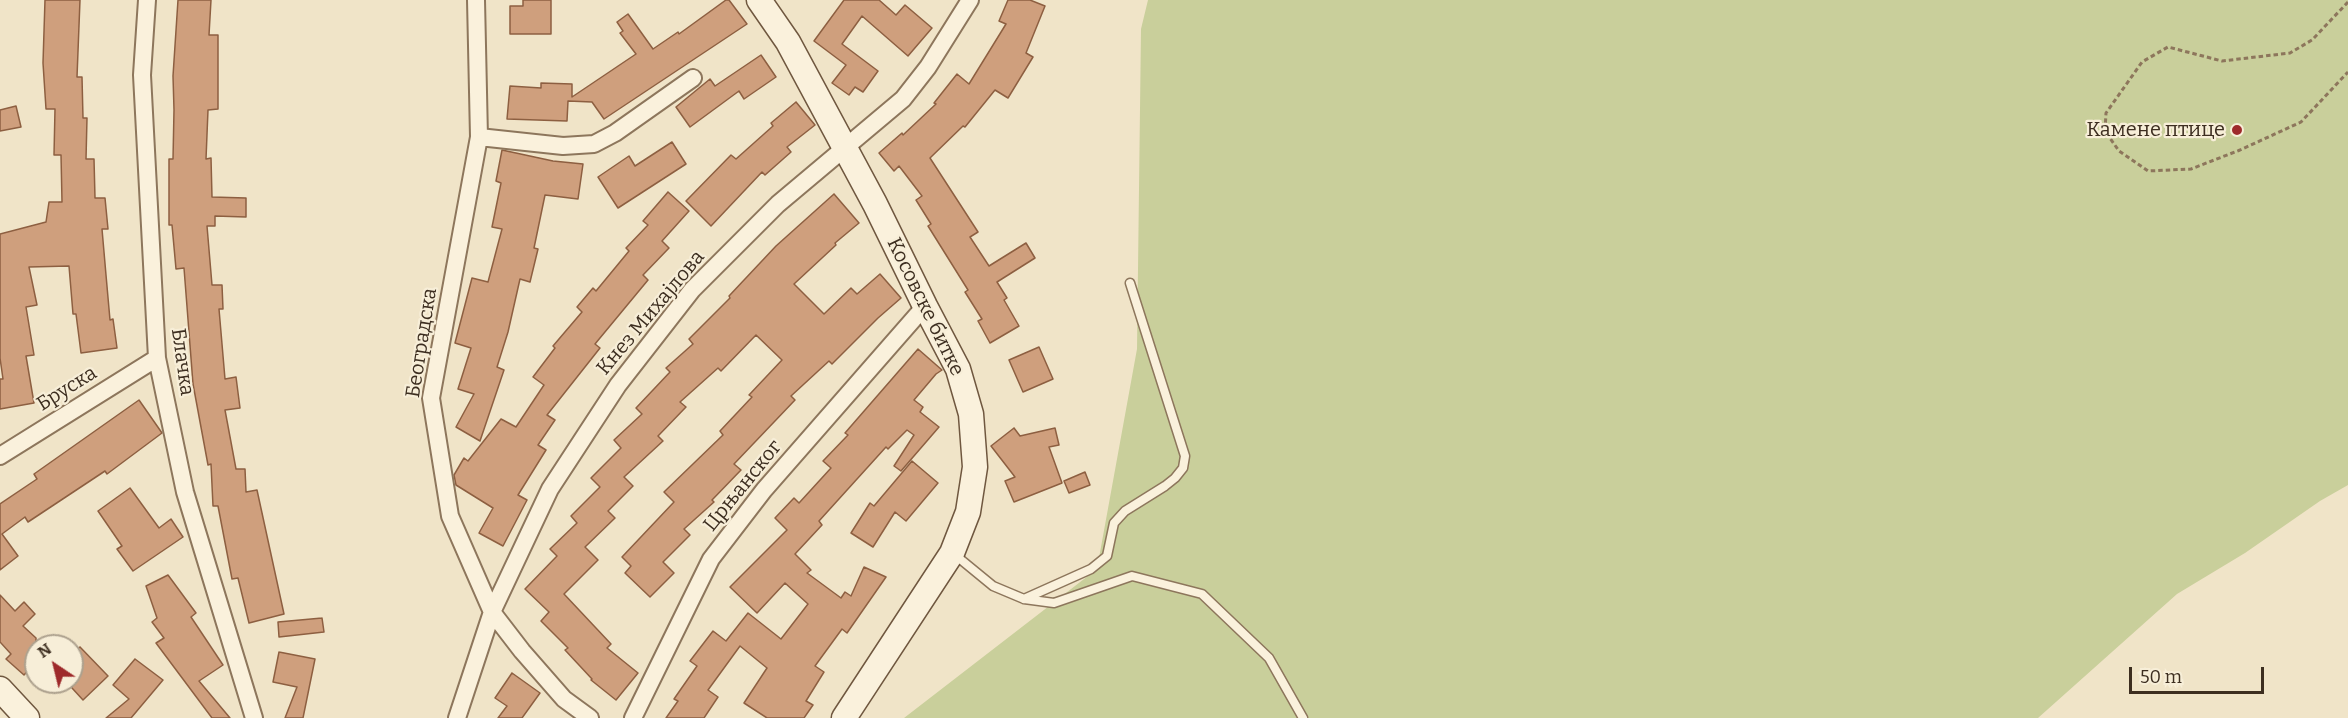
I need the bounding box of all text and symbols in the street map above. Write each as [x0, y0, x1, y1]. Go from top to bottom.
place label: Камене птице [2086, 118, 2225, 142]
marker: Камене птице [2230, 123, 2244, 137]
street label: Косовске битке [881, 234, 969, 380]
street label: Кнез Михајлова [592, 246, 710, 380]
street label: Београдска [401, 286, 443, 400]
street label: Блачка [165, 327, 199, 397]
street label: Бруска [33, 361, 101, 417]
street label: Црњанског [699, 435, 787, 537]
north arrow [24, 634, 84, 694]
text: N [34, 639, 55, 662]
scale bar [2132, 655, 2267, 693]
text: 50 m [2140, 666, 2182, 688]

